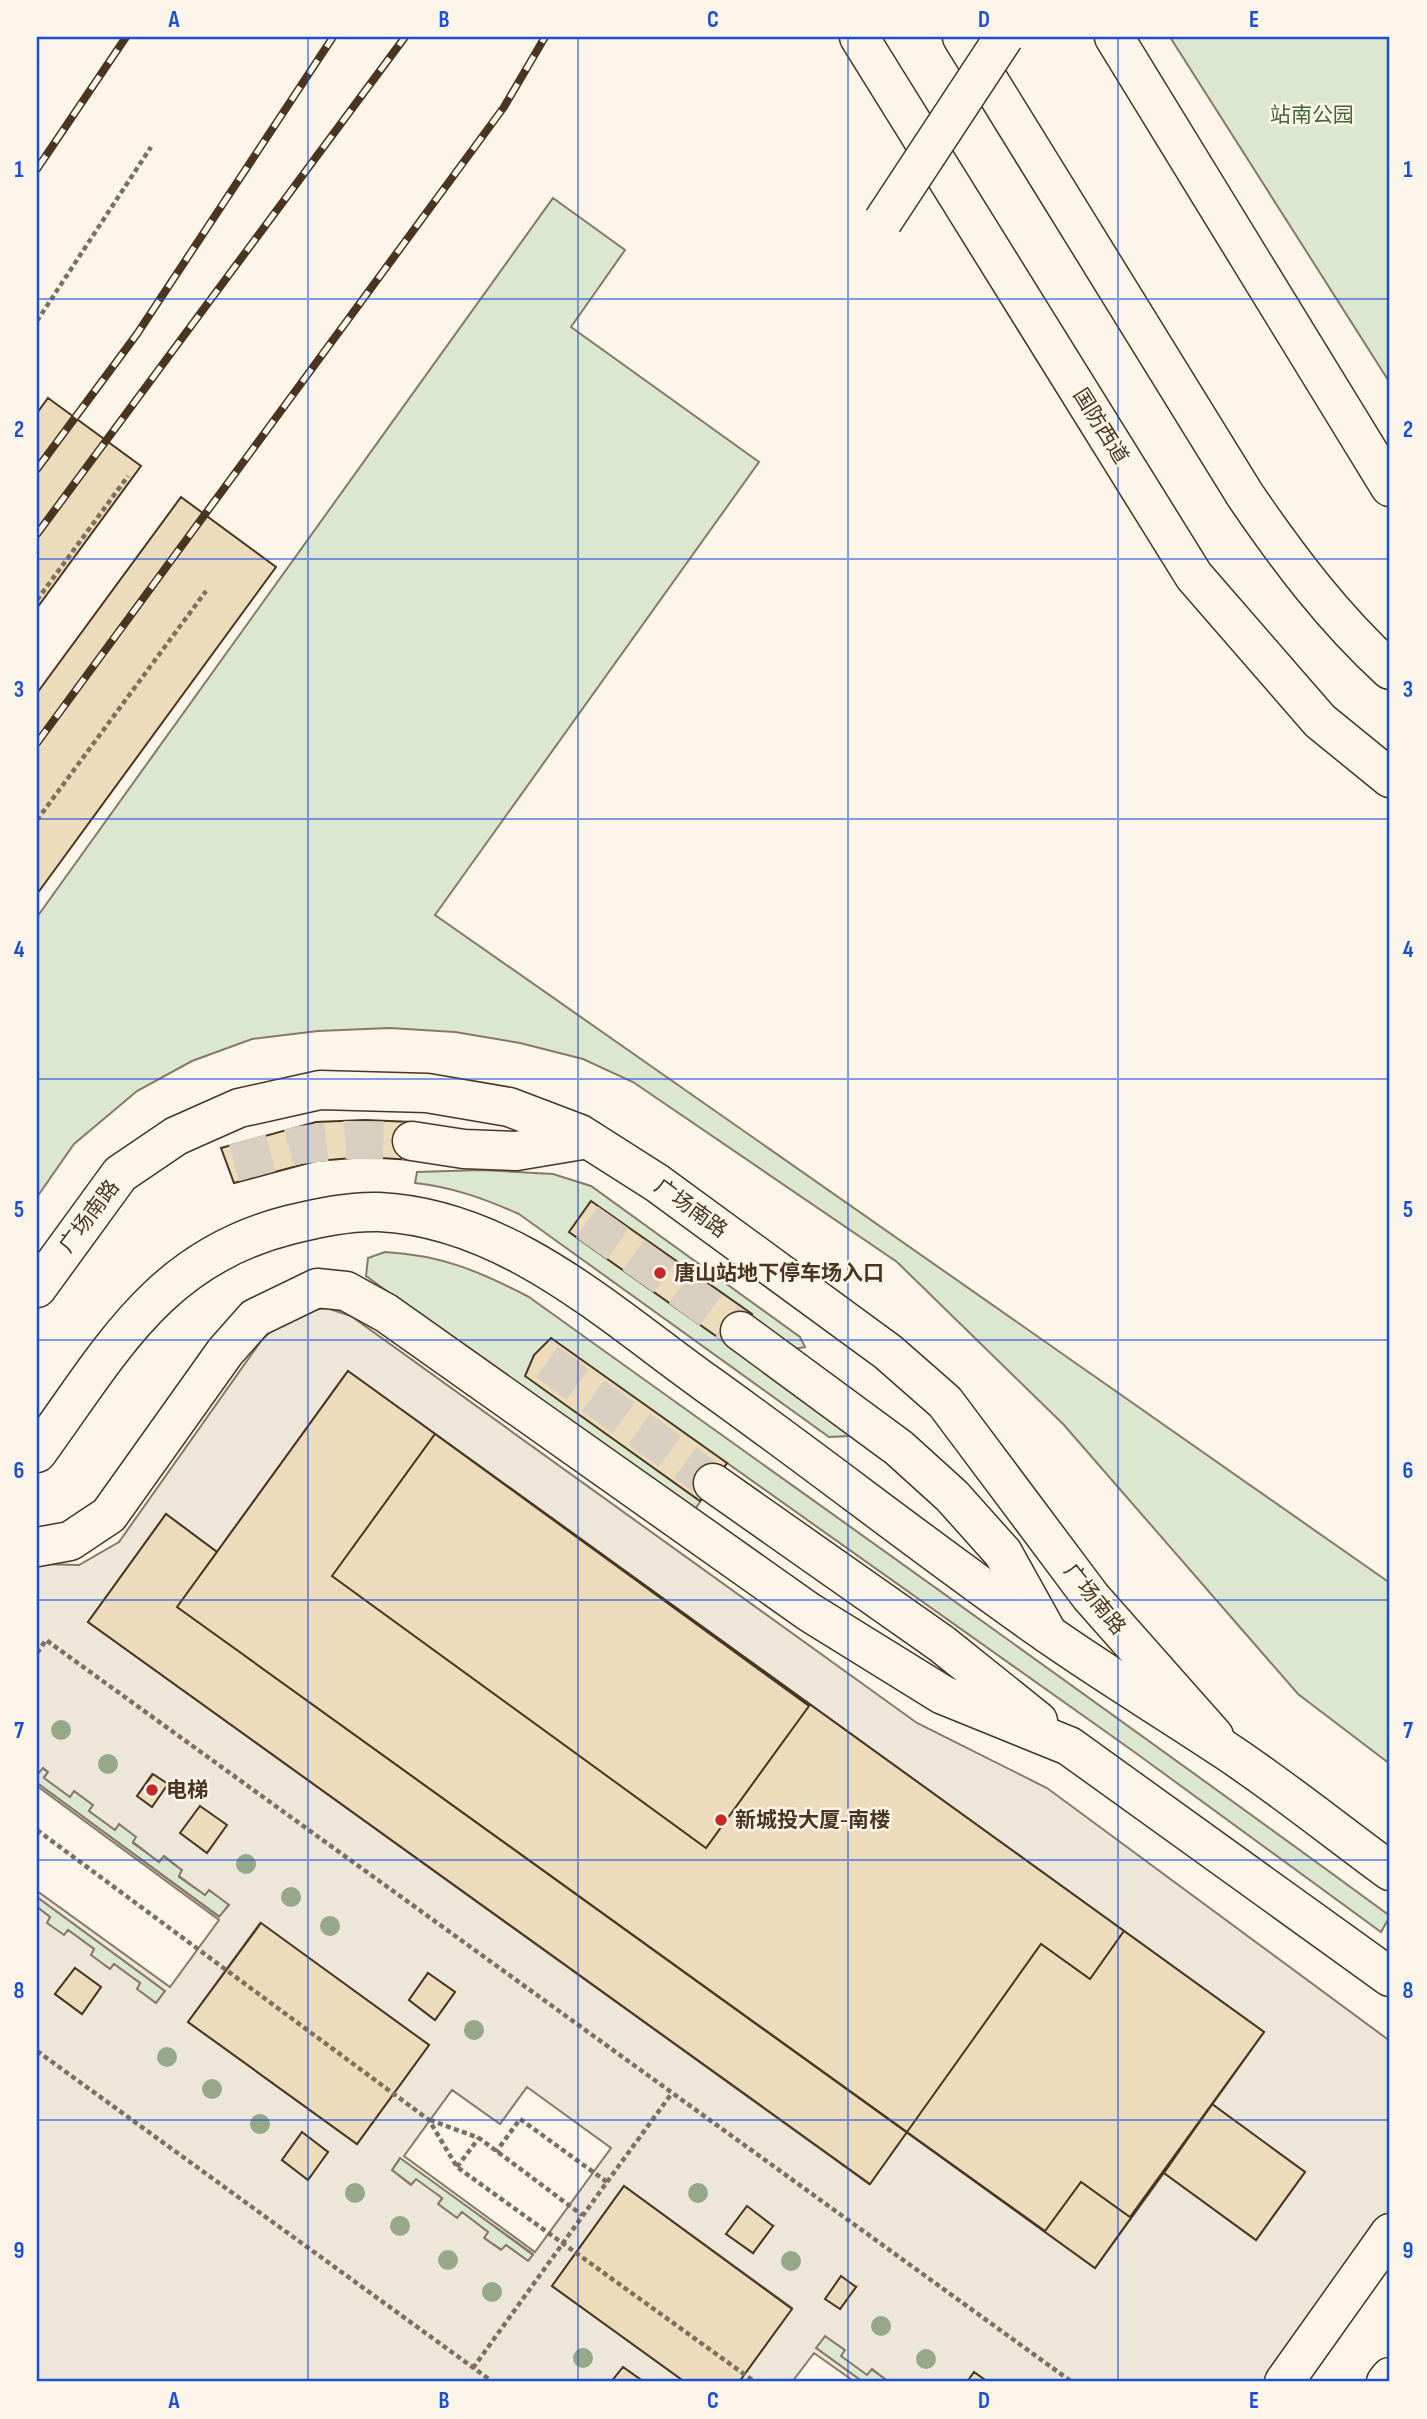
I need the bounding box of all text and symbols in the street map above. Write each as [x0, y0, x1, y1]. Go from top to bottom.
text: A [168, 6, 181, 34]
text: B [439, 6, 450, 34]
text: C [707, 6, 719, 34]
text: D [978, 6, 990, 34]
text: E [1249, 6, 1259, 34]
park label: 站南公园 [1270, 103, 1354, 128]
text: 1 [14, 156, 24, 184]
text: 1 [1403, 156, 1413, 184]
street label: 国防西道 [1068, 384, 1133, 469]
text: 2 [14, 416, 24, 444]
text: 2 [1403, 416, 1413, 444]
text: 3 [14, 676, 24, 704]
text: 3 [1403, 676, 1413, 704]
text: 4 [14, 936, 25, 964]
text: 4 [1403, 936, 1414, 964]
street label: 广场南路 [649, 1174, 732, 1243]
street label: 广场南路 [54, 1175, 125, 1257]
text: 5 [14, 1196, 24, 1224]
text: 5 [1403, 1196, 1413, 1224]
place label: 唐山站地下停车场入口 [674, 1261, 884, 1286]
marker: 唐山站地下停车场入口 [652, 1265, 668, 1281]
text: 6 [14, 1457, 24, 1485]
text: 6 [1403, 1457, 1413, 1485]
street label: 广场南路 [1058, 1559, 1131, 1640]
text: 7 [14, 1717, 24, 1745]
text: 7 [1403, 1717, 1413, 1745]
place label: 电梯 [166, 1778, 208, 1803]
marker: 电梯 [144, 1782, 160, 1798]
place label: 新城投大厦-南楼 [735, 1808, 890, 1833]
marker: 新城投大厦-南楼 [713, 1812, 729, 1828]
text: 8 [14, 1977, 25, 2005]
text: 8 [1403, 1977, 1414, 2005]
text: 9 [14, 2237, 24, 2265]
text: 9 [1403, 2237, 1413, 2265]
text: A [168, 2387, 181, 2415]
text: B [439, 2387, 450, 2415]
text: C [707, 2387, 719, 2415]
text: D [978, 2387, 990, 2415]
text: E [1249, 2387, 1259, 2415]

